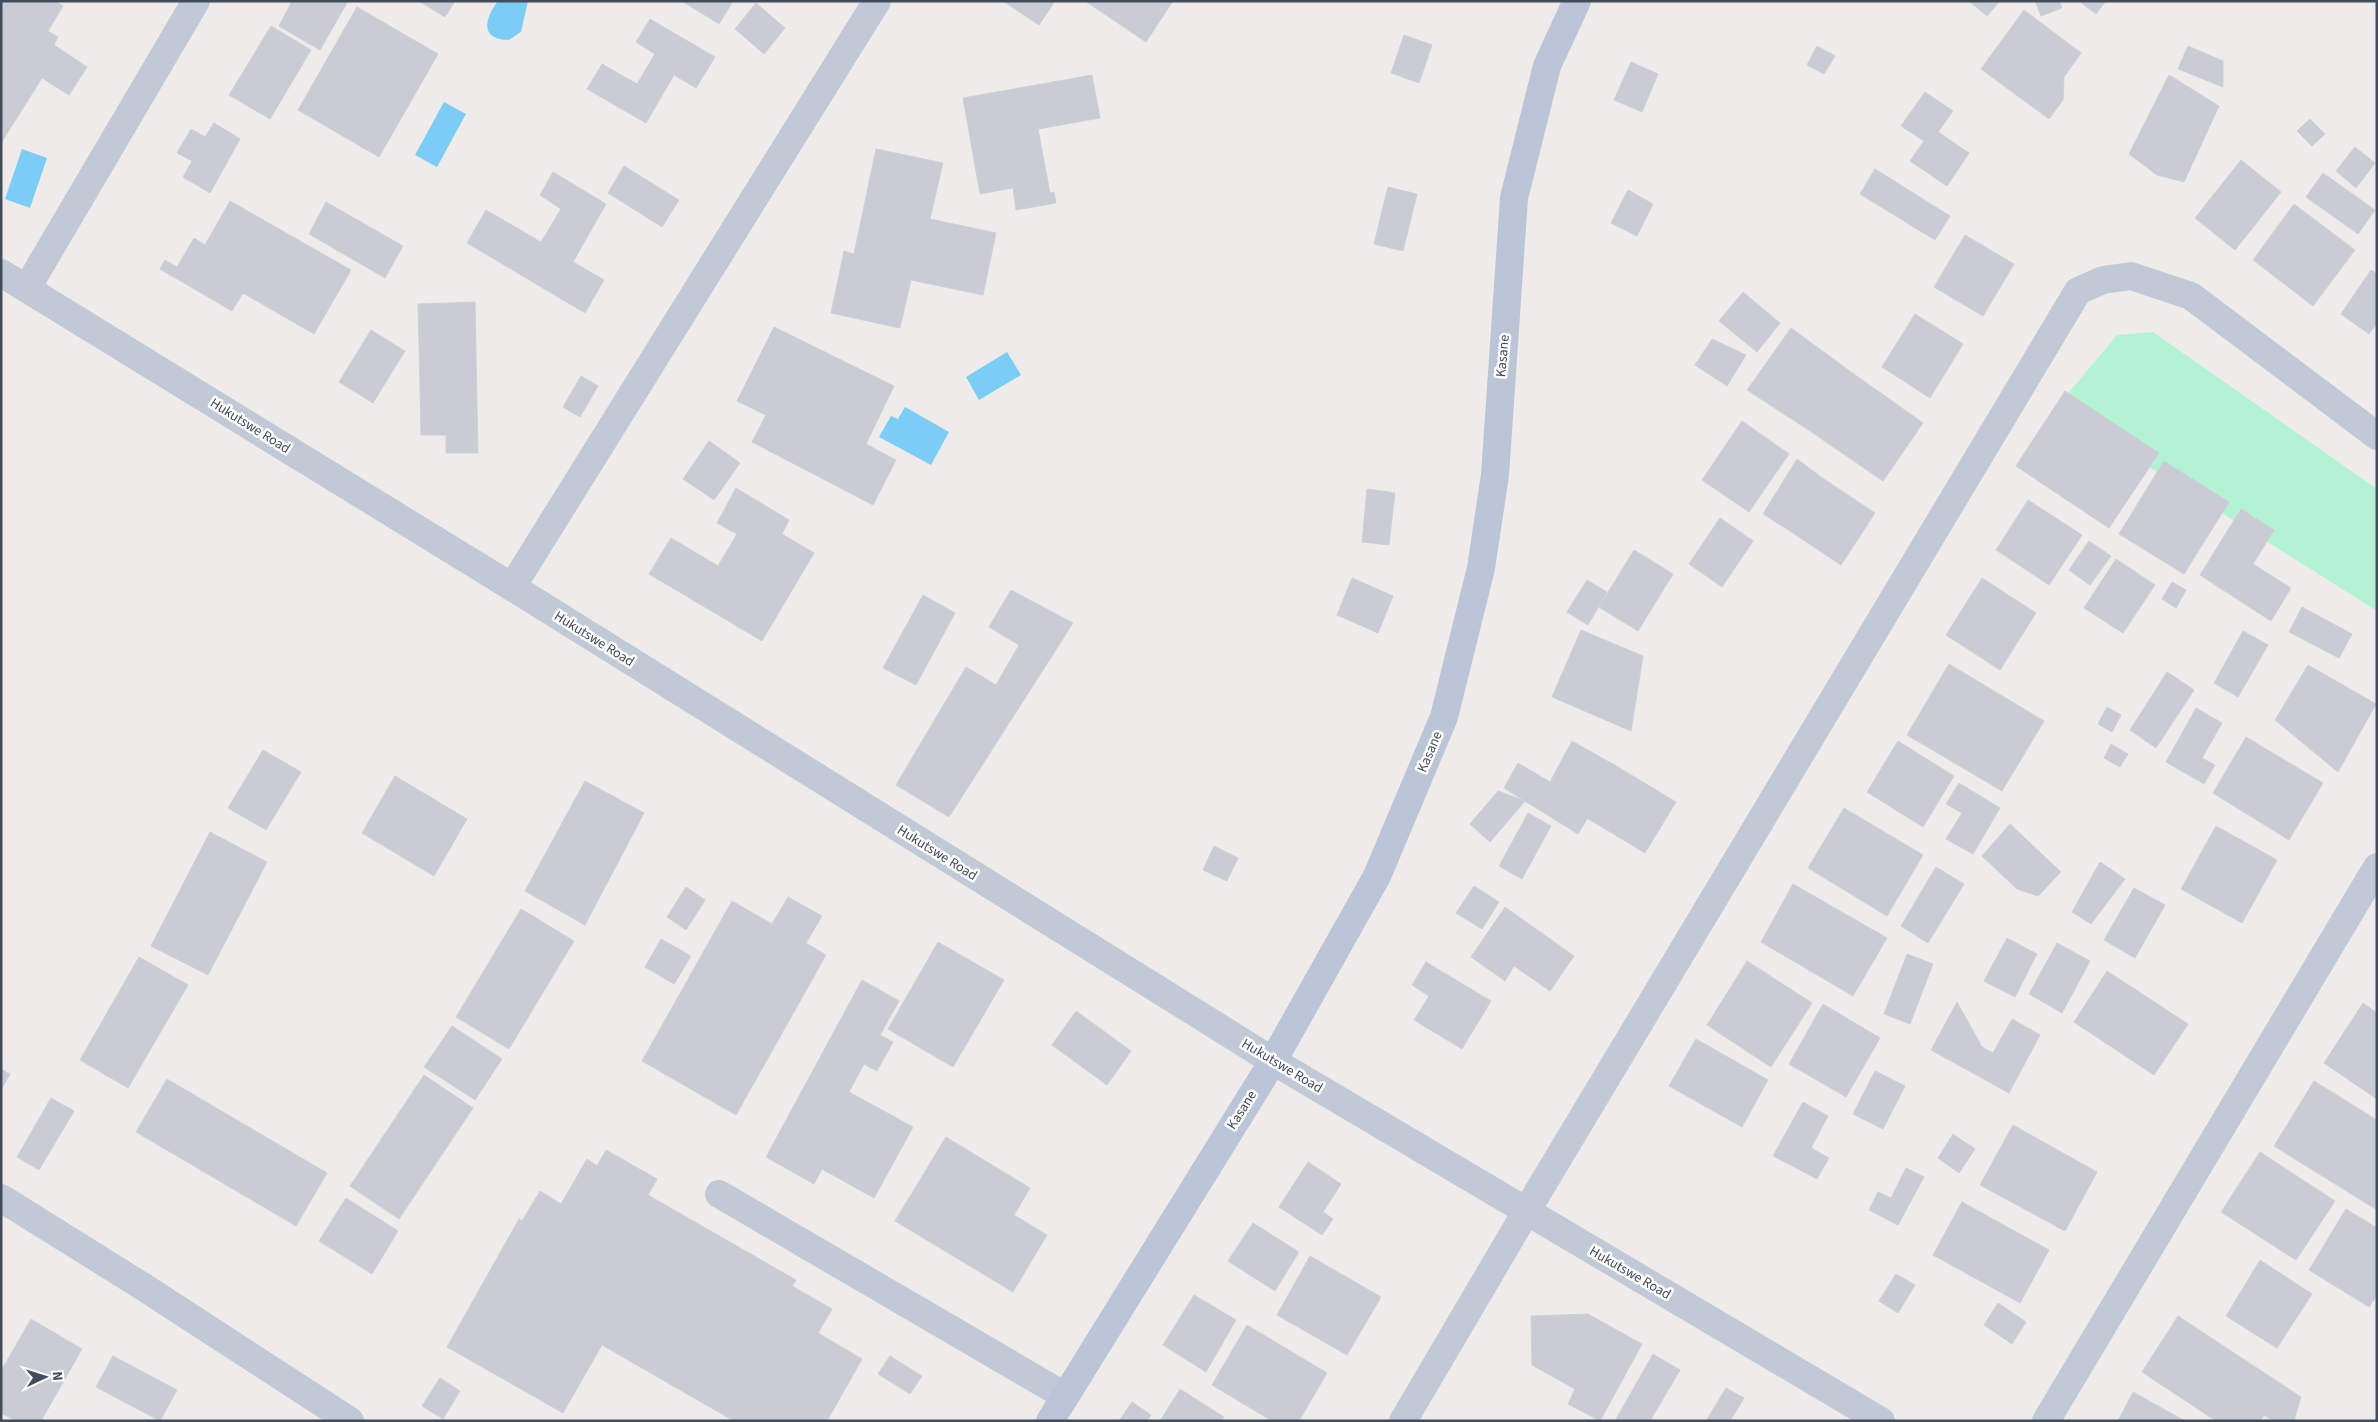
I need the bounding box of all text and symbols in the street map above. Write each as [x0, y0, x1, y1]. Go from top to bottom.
street label: Kasane [1491, 334, 1515, 378]
street label: Hukutswe Road [206, 393, 294, 459]
street label: Hukutswe Road [550, 606, 638, 672]
street label: Kasane [1412, 728, 1448, 776]
street label: Hukutswe Road [893, 820, 981, 886]
street label: Hukutswe Road [1238, 1034, 1326, 1098]
street label: Kasane [1222, 1087, 1262, 1133]
street label: Hukutswe Road [1585, 1241, 1675, 1305]
north arrow [20, 1352, 70, 1402]
text: N [47, 1371, 67, 1382]

